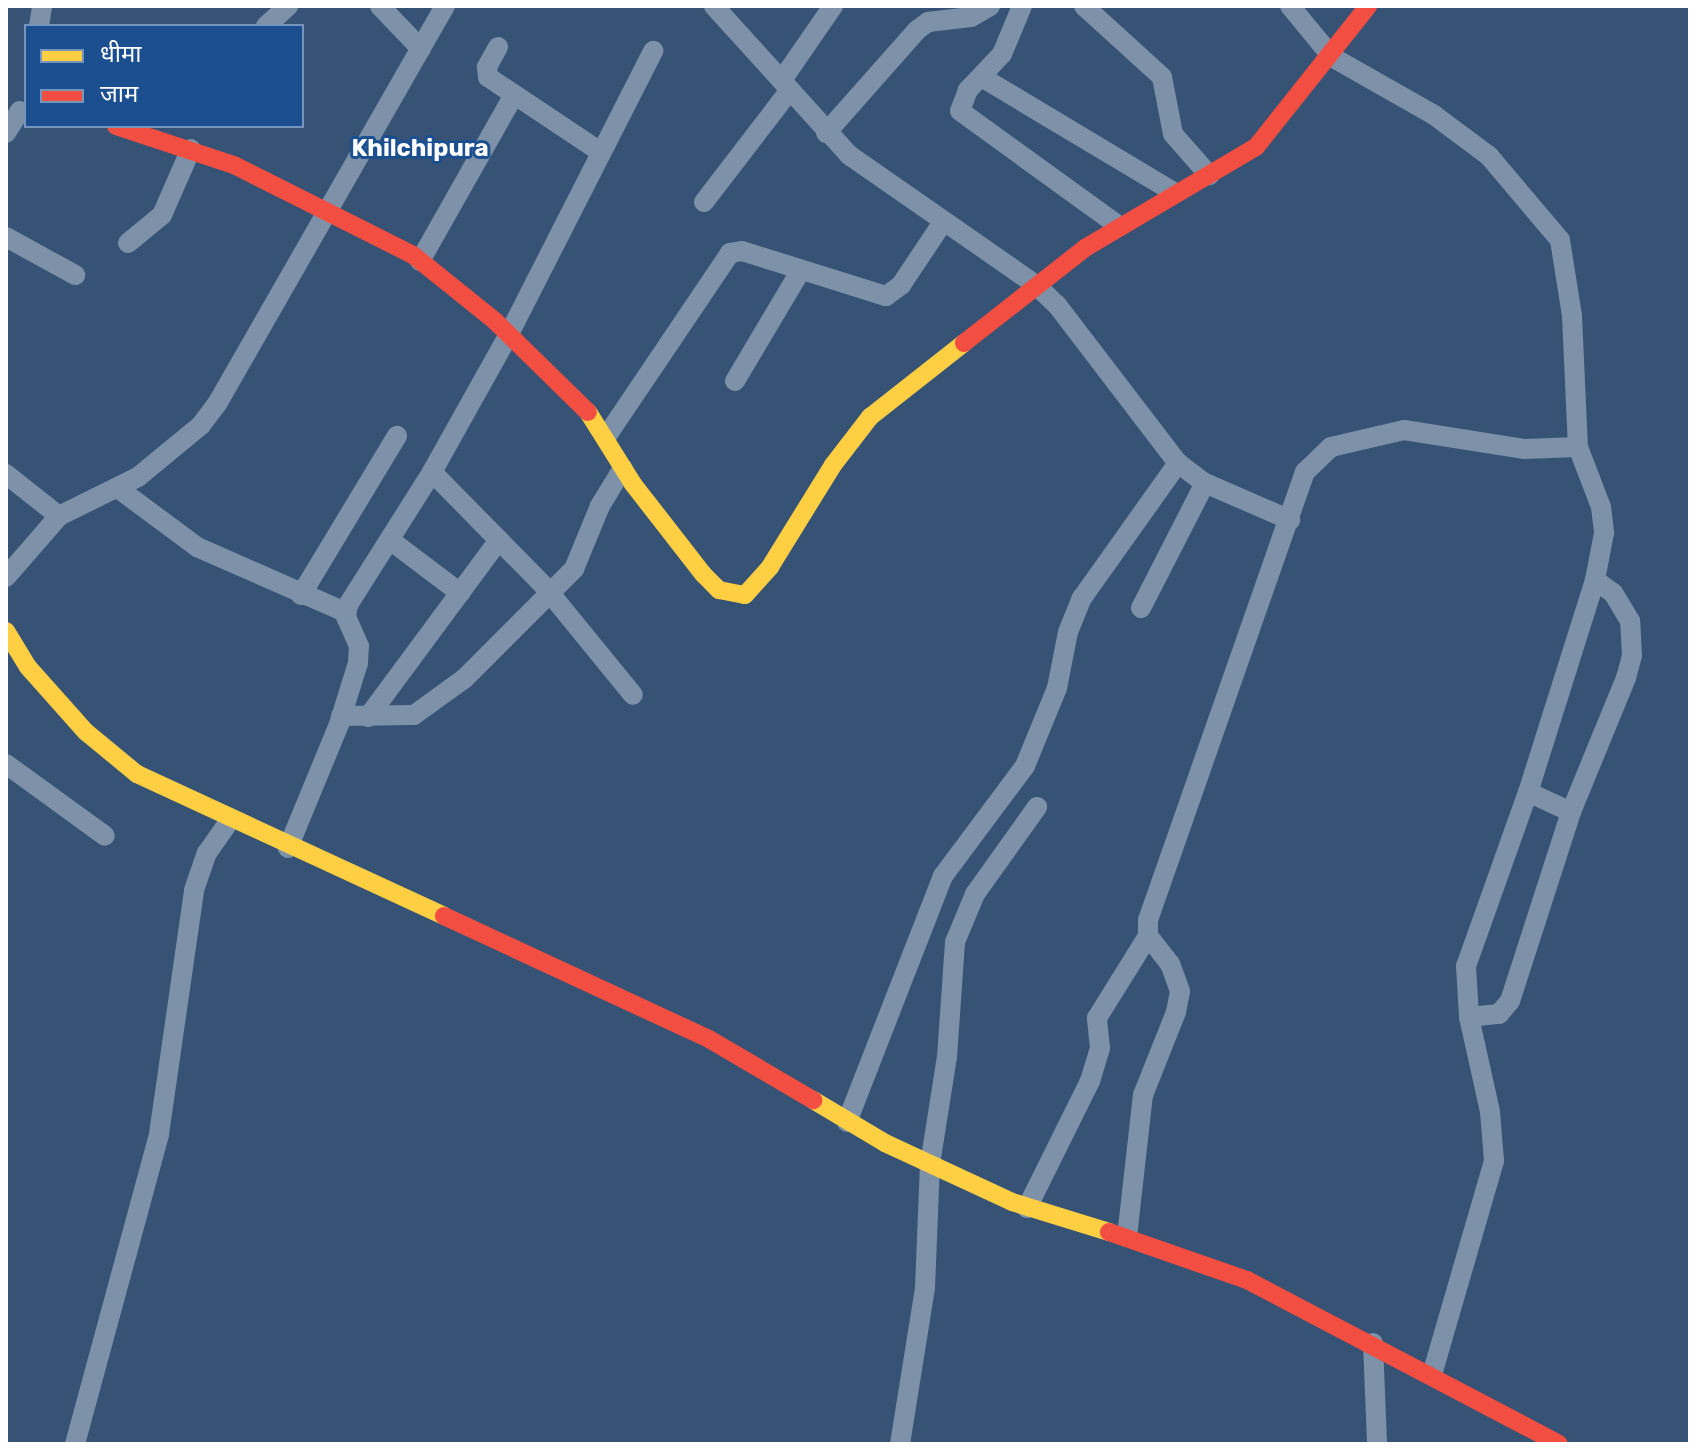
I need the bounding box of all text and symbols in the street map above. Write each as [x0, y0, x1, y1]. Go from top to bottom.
legend [24, 24, 304, 128]
text: धीमा [100, 40, 142, 68]
text: जाम [100, 80, 138, 108]
district label: Khilchipura [351, 135, 489, 163]

